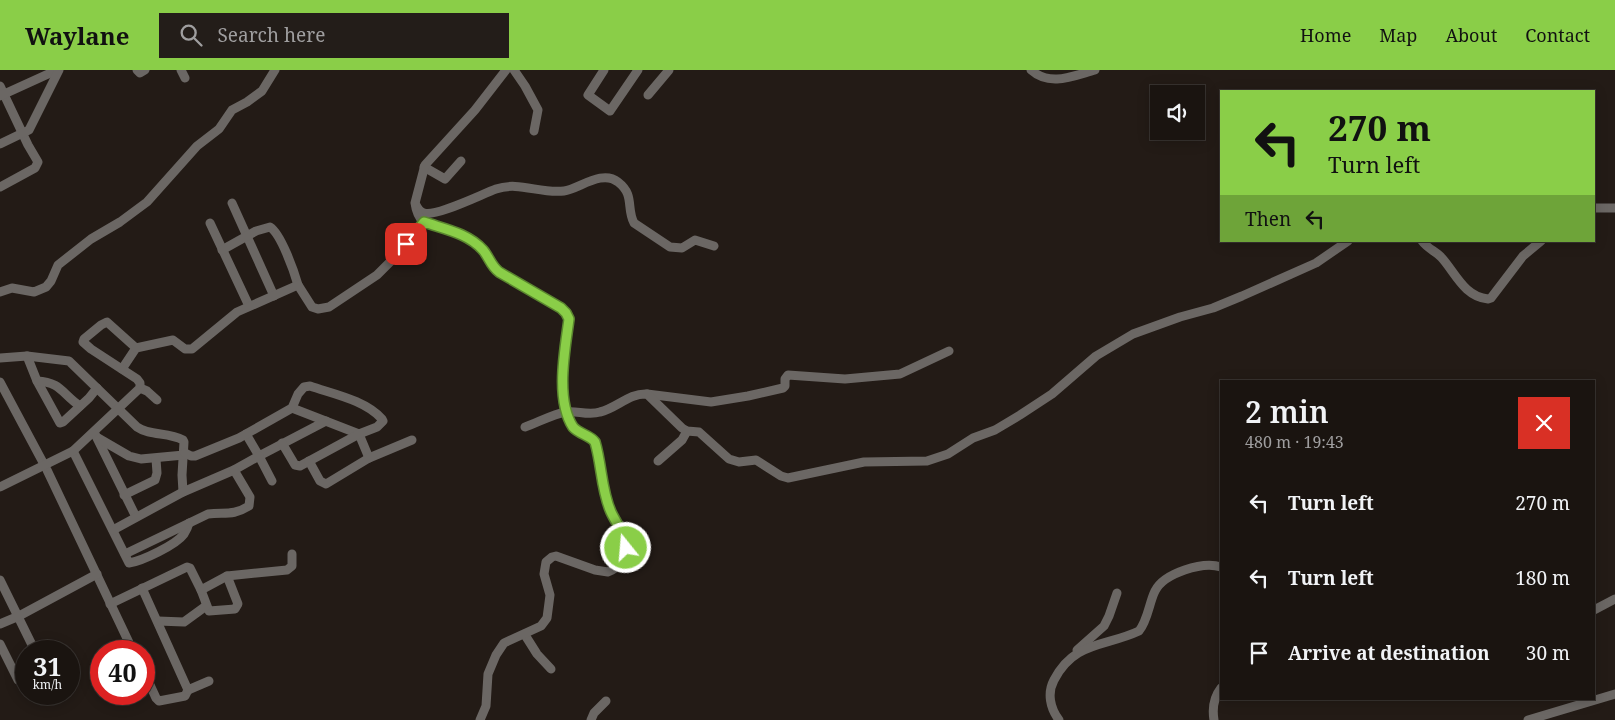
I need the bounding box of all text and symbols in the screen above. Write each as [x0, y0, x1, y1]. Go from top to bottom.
search box [159, 13, 509, 58]
text: Waylane [25, 19, 129, 52]
icon: search [177, 21, 205, 49]
text: Search here [217, 22, 325, 48]
text: Home [1300, 23, 1351, 47]
text: Map [1379, 23, 1417, 47]
text: About [1445, 23, 1497, 47]
text: Contact [1525, 23, 1590, 47]
map controls [1150, 85, 1205, 140]
button: sound [1150, 85, 1205, 140]
text: 270 m [1328, 104, 1431, 151]
icon: left [1245, 110, 1310, 175]
text: Turn left [1328, 149, 1420, 179]
icon: left [1301, 205, 1329, 233]
text: Then [1245, 206, 1291, 232]
pin [385, 223, 427, 265]
icon: arrive [392, 230, 420, 258]
text: 2 min [1245, 391, 1329, 432]
button: close [1518, 397, 1570, 449]
text: 480 m · 19:43 [1245, 431, 1344, 453]
icon: left [1245, 489, 1273, 517]
text: Turn left [1288, 490, 1374, 516]
text: 270 m [1515, 490, 1570, 516]
position arrow [599, 521, 651, 573]
icon: left [1245, 564, 1273, 592]
text: Turn left [1288, 565, 1374, 591]
text: 180 m [1515, 565, 1570, 591]
icon: arrive [1245, 639, 1273, 667]
speed limit sign: 40 [90, 640, 155, 705]
text: Arrive at destination [1288, 640, 1490, 666]
text: 30 m [1526, 640, 1570, 666]
text: 31 [33, 649, 62, 683]
text: km/h [33, 676, 62, 693]

